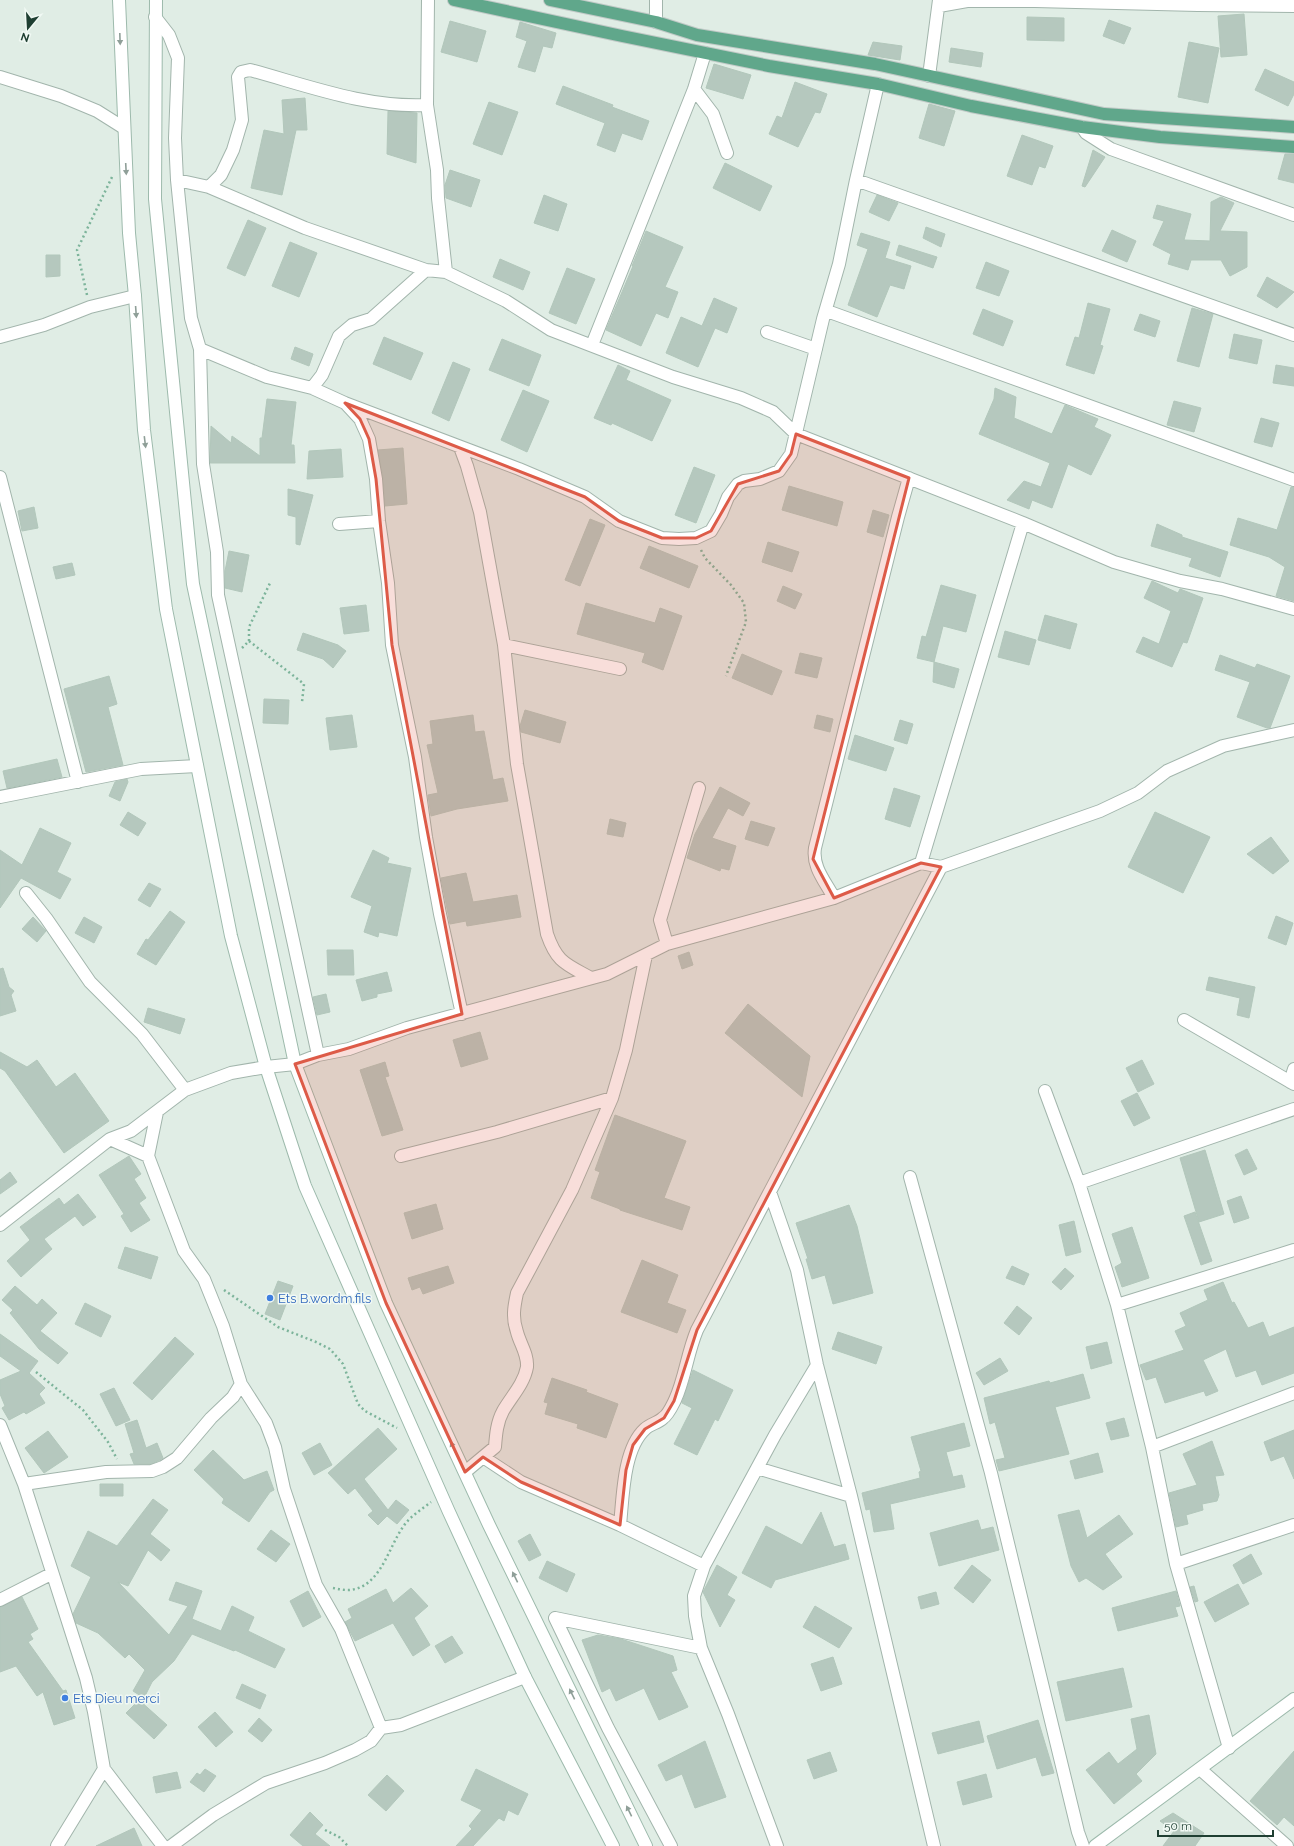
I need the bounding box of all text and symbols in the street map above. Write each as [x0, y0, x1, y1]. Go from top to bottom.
north arrow [8, 8, 48, 48]
text: N [19, 30, 31, 45]
one-way arrow [117, 33, 123, 46]
one-way arrow [123, 163, 130, 175]
one-way arrow [133, 306, 140, 318]
one-way arrow [142, 436, 148, 448]
place label: Ets B.wordm.fils [278, 1291, 371, 1306]
marker: Ets B.wordm.fils [265, 1293, 275, 1303]
one-way arrow [450, 1441, 456, 1453]
one-way arrow [512, 1571, 518, 1583]
one-way arrow [569, 1688, 575, 1700]
place label: Ets Dieu merci [73, 1691, 159, 1706]
marker: Ets Dieu merci [60, 1693, 70, 1703]
one-way arrow [626, 1805, 632, 1817]
scale bar [1158, 1812, 1273, 1838]
text: 50 m [1164, 1819, 1192, 1833]

